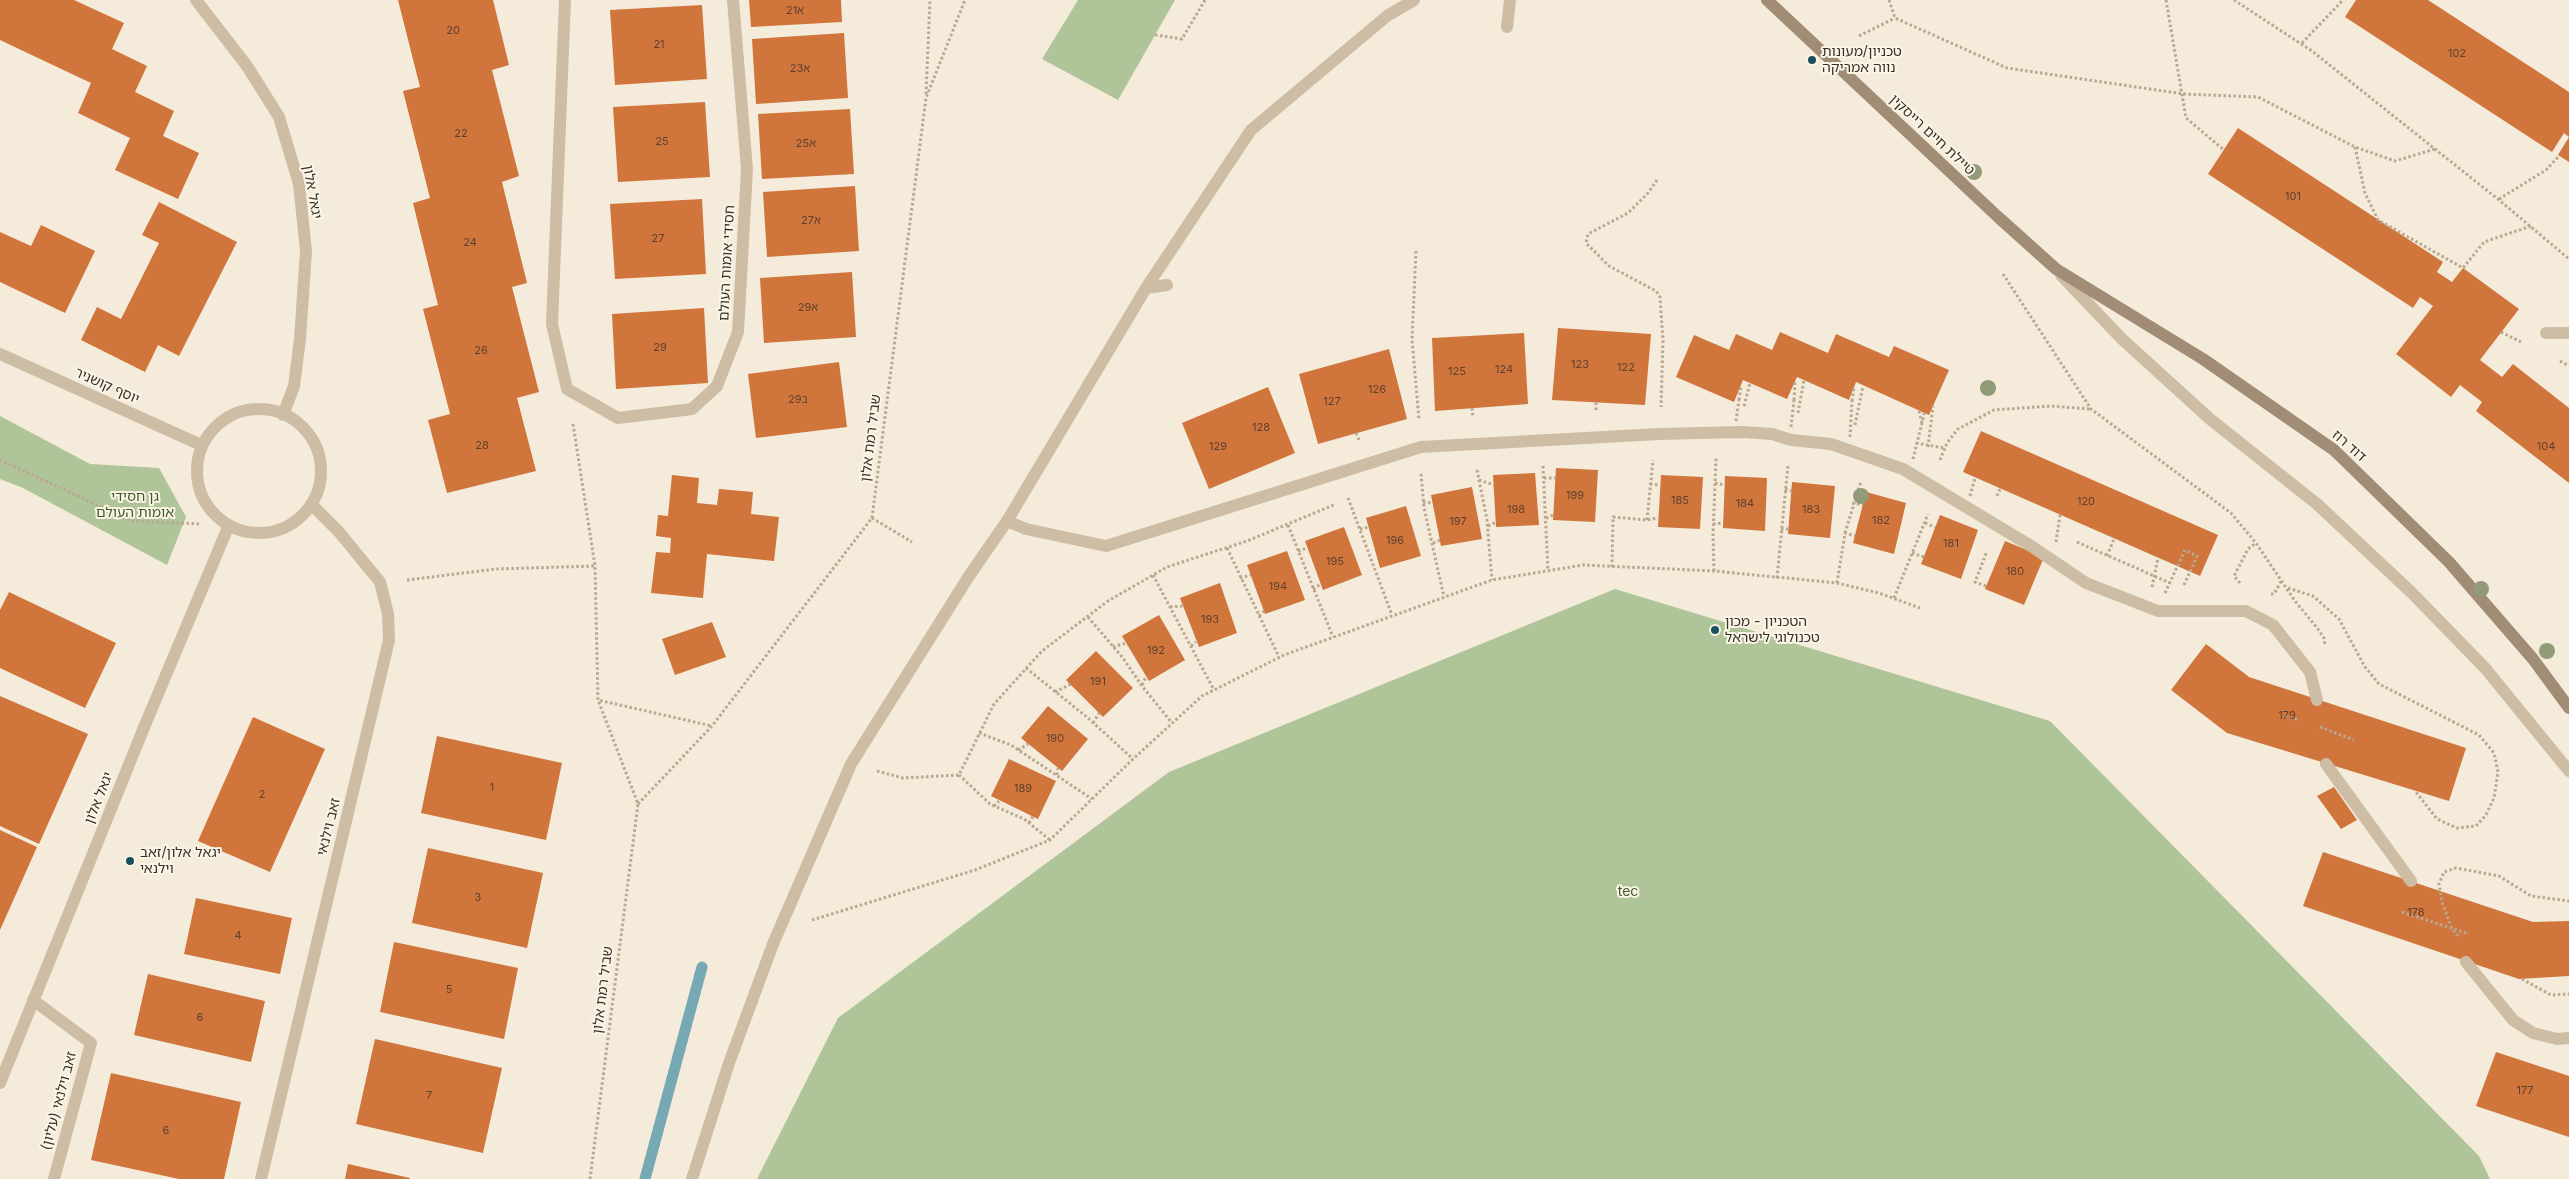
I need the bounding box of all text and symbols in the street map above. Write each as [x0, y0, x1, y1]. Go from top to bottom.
house number: 21א [786, 4, 804, 18]
house number: 20 [446, 24, 460, 38]
house number: 21 [653, 38, 665, 52]
place label: טכניון/מעונות נווה אמריקה [1822, 44, 1902, 76]
house number: 102 [2448, 47, 2466, 61]
marker: טכניון/מעונות נווה אמריקה [1806, 54, 1818, 66]
house number: 23א [790, 62, 810, 76]
street label: טיילת חיים רייסקין [1886, 91, 1978, 179]
house number: 22 [454, 127, 468, 141]
house number: 25 [655, 135, 669, 149]
house number: 25א [796, 137, 816, 151]
street label: יגאל אלון [299, 164, 325, 220]
house number: 101 [2285, 190, 2301, 204]
street label: חסידי אומות העולם [716, 205, 738, 321]
house number: 27א [801, 214, 821, 228]
house number: 27 [652, 232, 664, 246]
house number: 24 [463, 236, 477, 250]
house number: 29א [798, 301, 818, 315]
house number: 29 [653, 341, 667, 355]
house number: 26 [474, 344, 488, 358]
house number: 123 [1571, 358, 1589, 372]
house number: 122 [1617, 361, 1635, 375]
house number: 124 [1495, 363, 1513, 377]
street label: יוסף קושניר [72, 364, 142, 408]
house number: 125 [1448, 365, 1466, 379]
house number: 126 [1368, 383, 1386, 397]
house number: 29ב [788, 393, 808, 407]
street label: שביל רמת אלון [857, 393, 885, 483]
house number: 127 [1323, 395, 1341, 409]
house number: 128 [1252, 421, 1270, 435]
street label: דוד רוז [2329, 427, 2369, 465]
house number: 28 [475, 439, 489, 453]
house number: 129 [1209, 440, 1227, 454]
house number: 104 [2537, 440, 2555, 454]
park label: גן חסידי אומות העולם [96, 489, 174, 522]
house number: 199 [1566, 489, 1584, 503]
house number: 185 [1671, 494, 1689, 508]
house number: 120 [2077, 495, 2095, 509]
house number: 184 [1736, 497, 1754, 511]
house number: 198 [1507, 503, 1525, 517]
house number: 183 [1802, 503, 1820, 517]
house number: 182 [1872, 514, 1890, 528]
house number: 197 [1449, 515, 1467, 529]
house number: 196 [1386, 534, 1404, 548]
house number: 181 [1943, 537, 1959, 551]
house number: 195 [1326, 555, 1344, 569]
house number: 180 [2006, 565, 2024, 579]
house number: 194 [1269, 580, 1287, 594]
house number: 193 [1201, 613, 1219, 627]
place label: הטכניון - מכון טכנולוגי לישראל [1725, 614, 1820, 646]
marker: הטכניון - מכון טכנולוגי לישראל [1709, 624, 1721, 636]
house number: 192 [1147, 644, 1165, 658]
house number: 191 [1090, 675, 1106, 689]
house number: 179 [2278, 709, 2296, 723]
house number: 190 [1046, 732, 1064, 746]
street label: יגאל אלון [81, 770, 117, 826]
house number: 1 [490, 781, 494, 795]
house number: 189 [1014, 782, 1032, 796]
house number: 2 [259, 788, 265, 802]
street label: זאב וילנאי [314, 796, 344, 858]
place label: יגאל אלון/זאב וילנאי [140, 845, 221, 878]
marker: יגאל אלון/זאב וילנאי [124, 855, 136, 867]
park label: tec [1618, 884, 1638, 900]
house number: 3 [475, 891, 481, 905]
house number: 178 [2407, 906, 2425, 920]
house number: 4 [234, 929, 242, 943]
street label: שביל רמת אלון [589, 945, 617, 1035]
house number: 5 [446, 983, 452, 997]
house number: 6 [197, 1011, 203, 1025]
street label: זאב וילנאי (עליון) [38, 1050, 80, 1152]
house number: 177 [2516, 1084, 2534, 1098]
house number: 7 [426, 1089, 432, 1103]
house number: 6 [163, 1124, 169, 1138]

